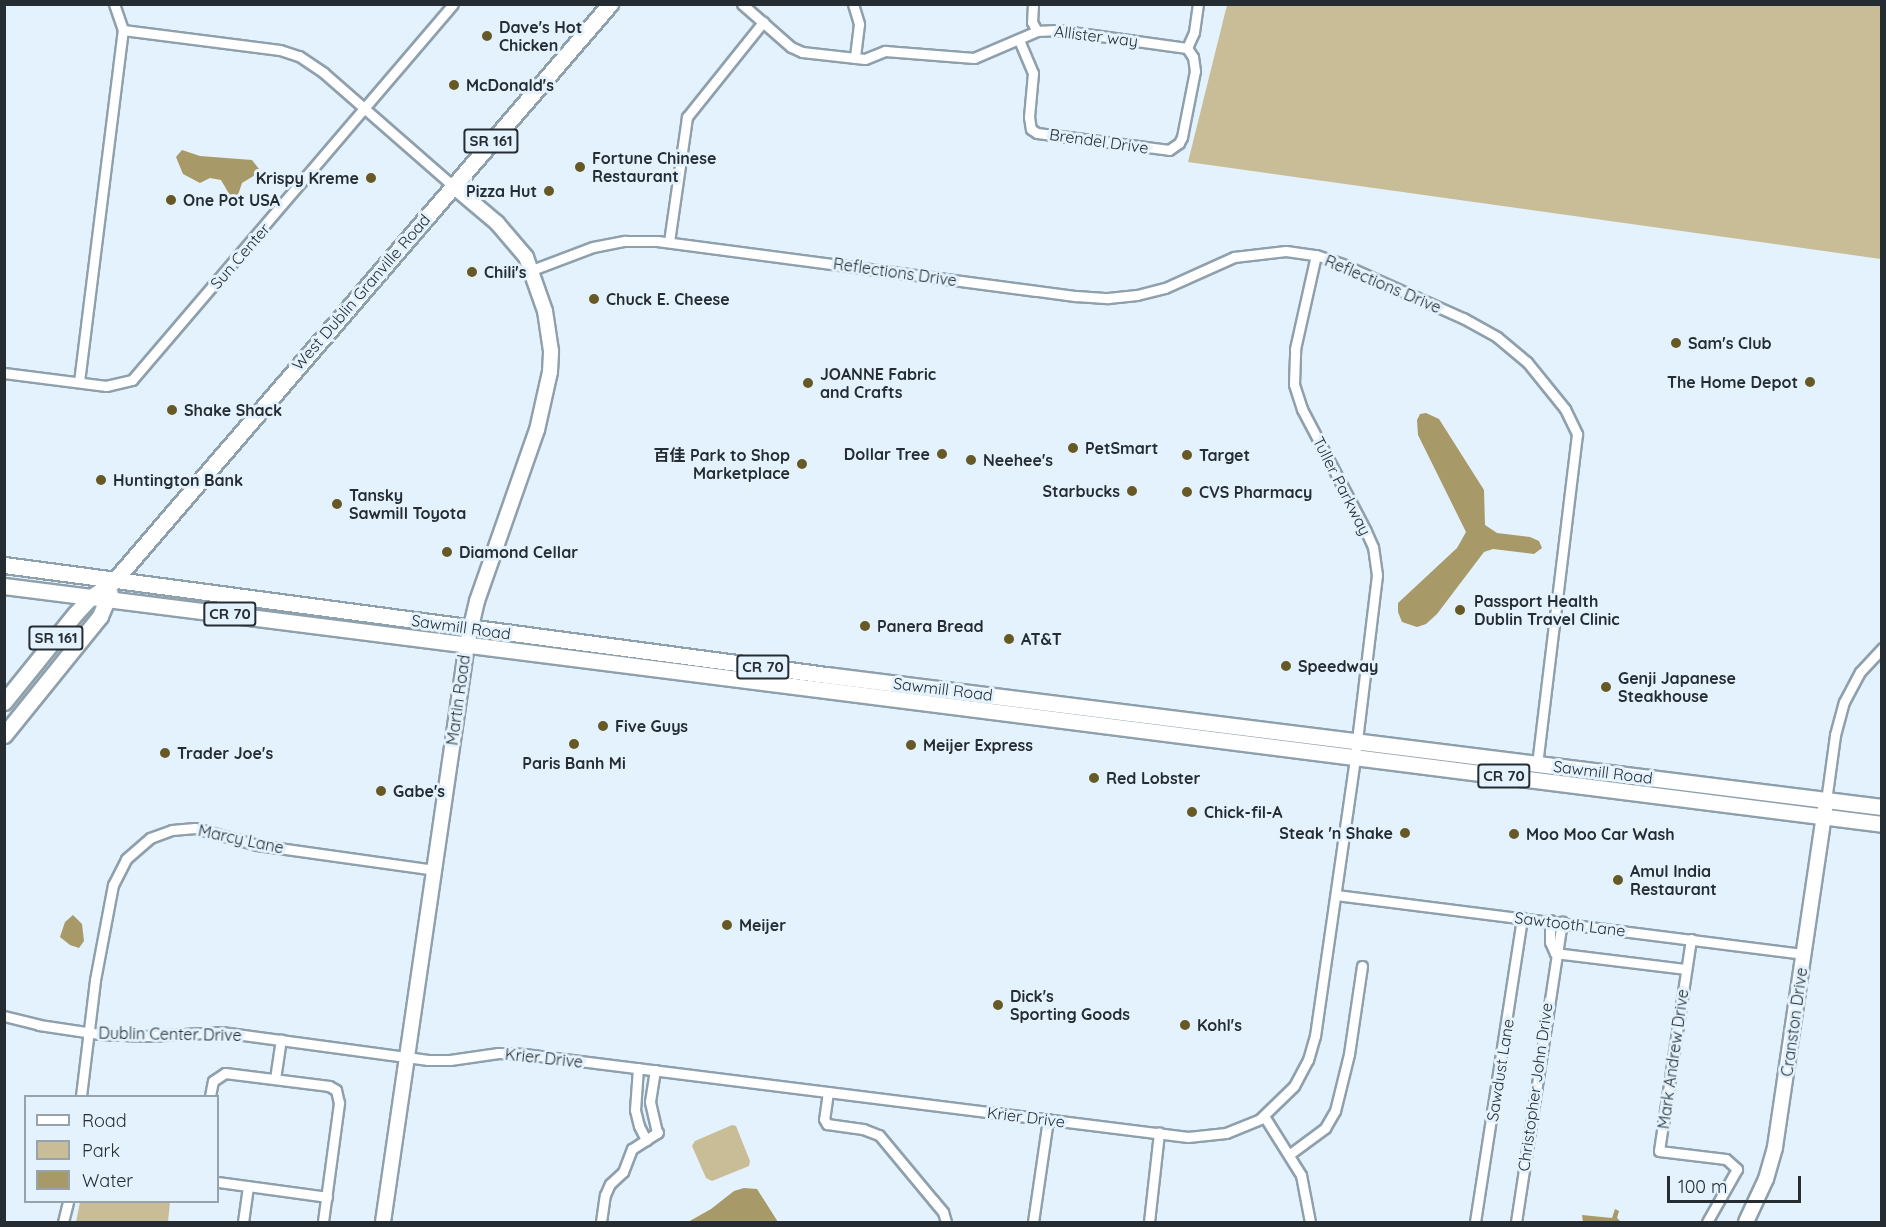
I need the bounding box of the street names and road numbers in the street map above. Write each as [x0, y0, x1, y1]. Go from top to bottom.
street label: Allister way [1053, 21, 1139, 51]
street label: Brendel Drive [1048, 125, 1150, 157]
road number: SR 161 [462, 129, 520, 153]
street label: West Dublin Granville Road [288, 210, 434, 374]
street label: Sun Center [206, 219, 274, 293]
street label: Reflections Drive [1322, 251, 1444, 317]
street label: Reflections Drive [832, 254, 958, 290]
street label: Tuller Parkway [1309, 433, 1375, 539]
road number: CR 70 [203, 602, 257, 626]
street label: Sawmill Road [410, 611, 512, 643]
road number: SR 161 [28, 626, 84, 650]
street label: Martin Road [442, 653, 474, 747]
road number: CR 70 [736, 655, 790, 679]
street label: Sawmill Road [892, 673, 994, 705]
street label: Sawmill Road [1552, 756, 1654, 788]
road number: CR 70 [1477, 764, 1531, 788]
street label: Marcy Lane [196, 821, 286, 857]
street label: Sawtooth Lane [1514, 908, 1626, 940]
street label: Cranston Drive [1777, 966, 1811, 1078]
street label: Mark Andrew Drive [1654, 988, 1692, 1130]
street label: Christopher John Drive [1514, 1001, 1556, 1173]
street label: Sawdust Lane [1482, 1017, 1518, 1123]
street label: Dublin Center Drive [98, 1023, 242, 1045]
street label: Krier Drive [504, 1044, 584, 1072]
street label: Krier Drive [986, 1103, 1066, 1131]

